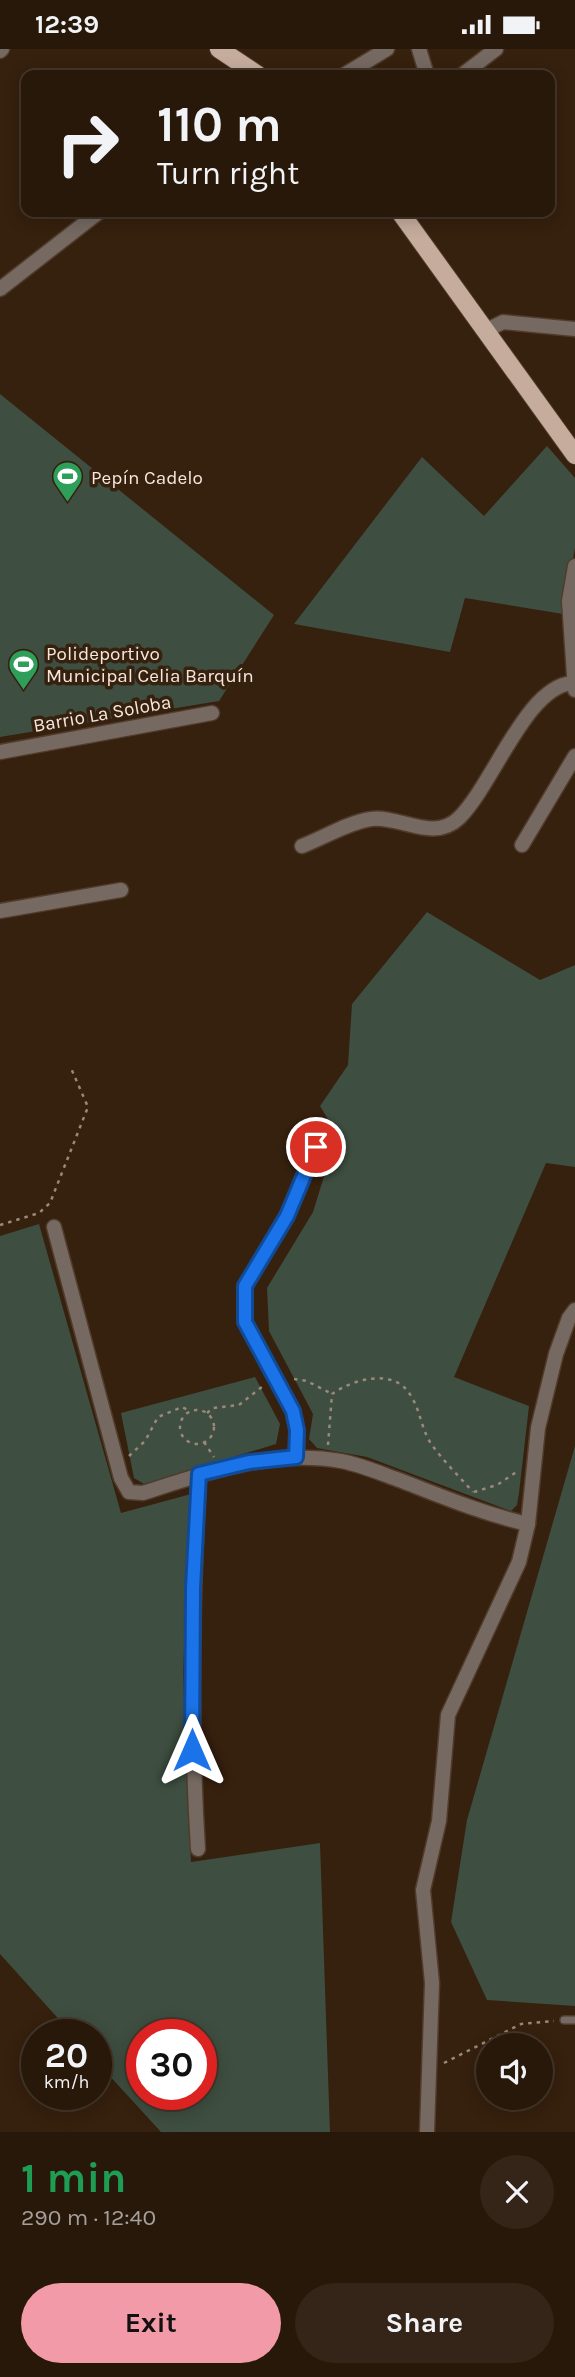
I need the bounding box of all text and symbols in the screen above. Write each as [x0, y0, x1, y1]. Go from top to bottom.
text: 12:39 [35, 9, 99, 40]
text: 110 m [157, 96, 282, 153]
icon: right [42, 98, 133, 189]
text: Turn right [157, 155, 299, 192]
sports icon: Pepín Cadelo [51, 460, 85, 504]
place label: Pepín Cadelo [91, 467, 203, 489]
place label: Polideportivo Municipal Celia Barquín [46, 643, 254, 687]
sports icon: Polideportivo Municipal Celia Barquín [6, 647, 40, 691]
street label: Barrio La Soloba [31, 691, 173, 737]
pin [286, 1117, 346, 1177]
icon: arrive [297, 1128, 335, 1166]
position arrow [155, 1713, 229, 1787]
speed limit sign: 30 [126, 2019, 217, 2110]
map controls [476, 2033, 553, 2110]
button: sound [476, 2033, 553, 2110]
text: 20 [45, 2035, 88, 2076]
text: km/h [44, 2071, 89, 2093]
text: 1 min [21, 2153, 126, 2203]
button: close [480, 2155, 554, 2229]
text: 290 m · 12:40 [21, 2204, 156, 2231]
button: Exit [21, 2283, 281, 2363]
button: Share [295, 2283, 554, 2363]

